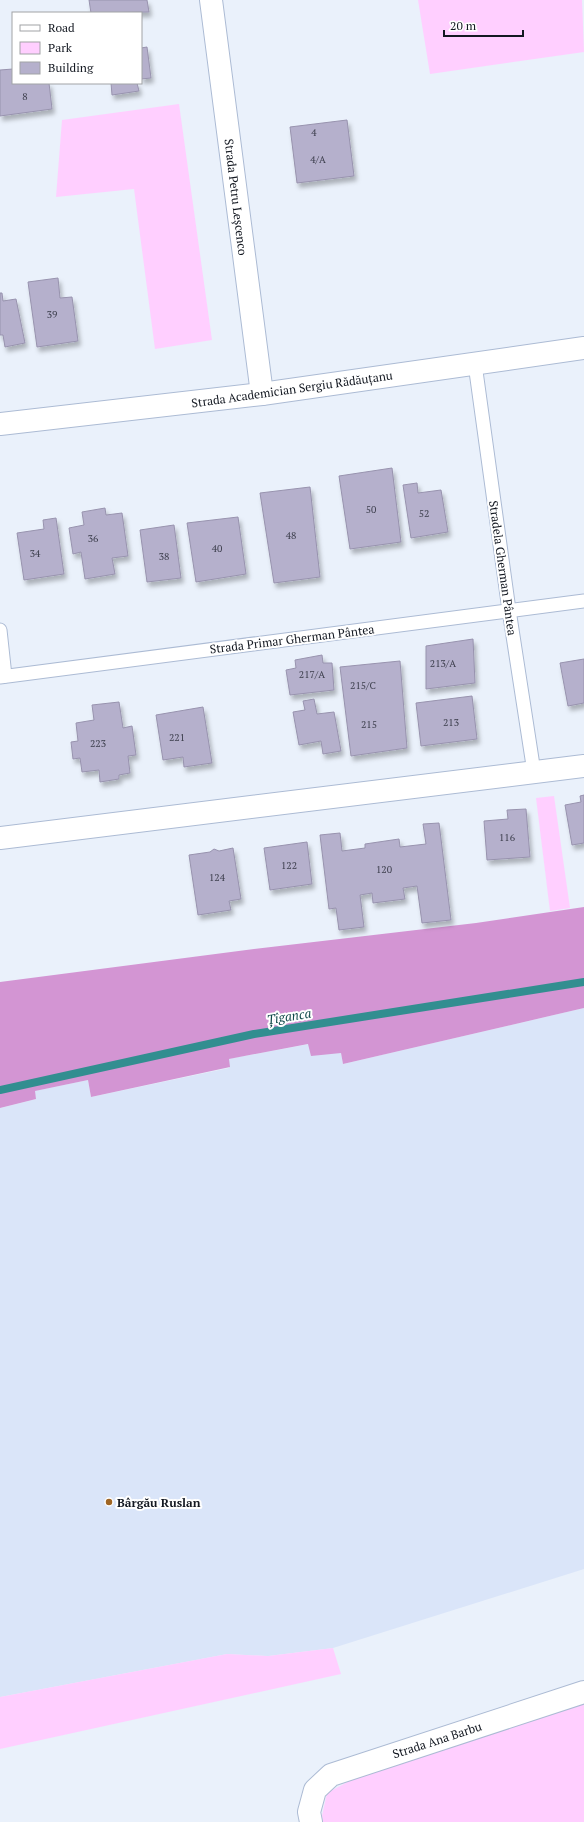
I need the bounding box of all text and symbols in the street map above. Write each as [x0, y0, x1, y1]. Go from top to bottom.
legend [12, 12, 142, 84]
scale bar [444, 12, 523, 38]
text: 20 m [450, 18, 477, 33]
text: Road [48, 20, 75, 35]
text: Park [48, 40, 73, 55]
text: Building [48, 60, 94, 75]
house number: 8 [22, 90, 28, 103]
house number: 4 [311, 126, 317, 139]
street label: Strada Petru Leșcenco [220, 138, 251, 257]
house number: 4/A [310, 153, 326, 166]
house number: 39 [47, 308, 57, 321]
street label: Strada Academician Sergiu Rădăuțanu [190, 367, 394, 412]
street label: Stradela Gherman Pântea [486, 500, 520, 636]
house number: 50 [366, 503, 376, 516]
house number: 52 [419, 507, 429, 520]
house number: 48 [286, 529, 296, 542]
house number: 36 [88, 532, 99, 545]
house number: 40 [212, 542, 222, 555]
house number: 34 [30, 547, 41, 560]
house number: 38 [159, 550, 169, 563]
street label: Strada Primar Gherman Pântea [209, 621, 375, 657]
house number: 213/A [430, 657, 456, 670]
house number: 217/A [299, 668, 325, 681]
house number: 215/C [350, 679, 376, 692]
house number: 213 [443, 716, 459, 729]
house number: 215 [361, 718, 377, 731]
house number: 221 [169, 731, 185, 744]
house number: 223 [90, 737, 106, 750]
house number: 116 [499, 831, 516, 844]
house number: 122 [281, 859, 297, 872]
house number: 120 [376, 863, 392, 876]
house number: 124 [209, 871, 226, 884]
water label: Țîganca [266, 1004, 312, 1028]
place label: Bârgău Ruslan [117, 1495, 201, 1510]
marker: Bârgău Ruslan [104, 1497, 114, 1507]
street label: Strada Ana Barbu [391, 1719, 484, 1761]

